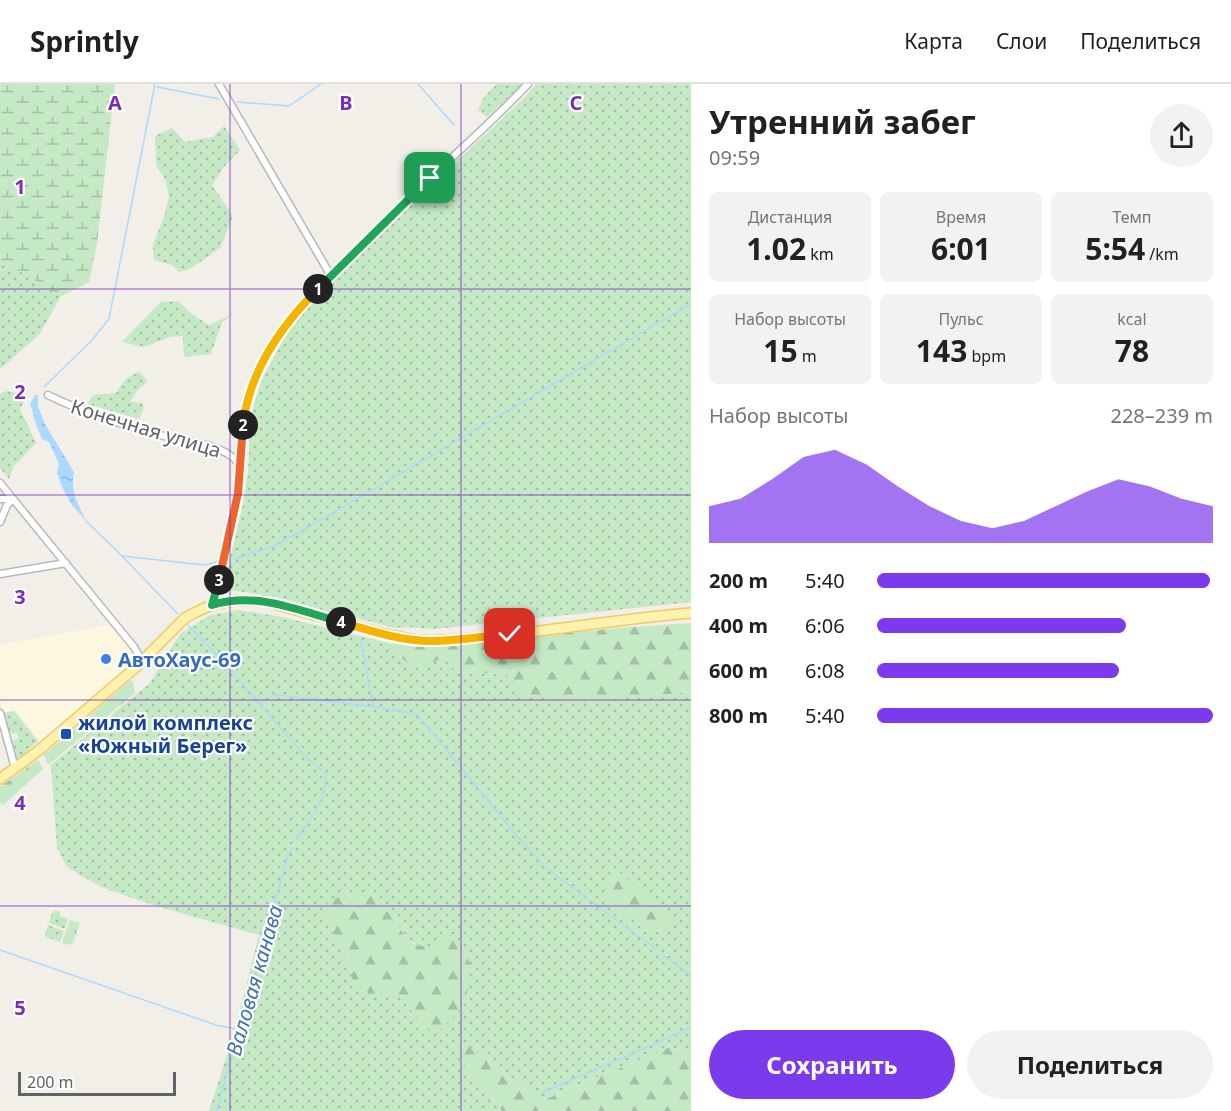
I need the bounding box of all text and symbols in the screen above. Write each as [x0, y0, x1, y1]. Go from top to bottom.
text: Sprintly [30, 22, 139, 60]
text: Карта [904, 27, 963, 55]
text: Слои [996, 27, 1047, 55]
text: Поделиться [1080, 27, 1201, 55]
text: A [108, 89, 122, 116]
text: B [339, 89, 353, 116]
text: C [570, 89, 583, 116]
text: Утренний забег [709, 99, 976, 144]
button: share [1150, 104, 1213, 167]
text: 09:59 [709, 144, 760, 171]
pin [404, 152, 455, 203]
icon: arrive [413, 161, 446, 194]
text: 1 [14, 173, 26, 200]
text: Дистанция [748, 206, 832, 228]
text: Время [936, 206, 986, 228]
text: Темп [1112, 206, 1152, 228]
text: 1.02 [746, 228, 806, 269]
text: 6:01 [931, 228, 991, 269]
text: 5:54 [1085, 228, 1145, 269]
text: km [806, 243, 834, 265]
text: /km [1145, 243, 1179, 265]
pin: 1 [303, 274, 333, 304]
text: 1 [313, 278, 323, 300]
text: Набор высоты [734, 308, 846, 330]
text: Пульс [938, 308, 984, 330]
text: kcal [1117, 308, 1147, 330]
text: 15 [763, 330, 798, 371]
text: 143 [916, 330, 967, 371]
text: 78 [1115, 330, 1149, 371]
text: m [798, 345, 817, 367]
text: bpm [967, 345, 1006, 367]
text: 2 [14, 378, 26, 405]
street label: Конечная улица [68, 392, 224, 464]
text: Набор высоты [709, 402, 848, 429]
text: 228–239 m [1110, 402, 1213, 429]
pin: 2 [228, 410, 258, 440]
text: 2 [238, 414, 248, 436]
pin: 3 [204, 565, 234, 595]
text: 200 m [709, 567, 768, 594]
text: 5:40 [805, 567, 845, 594]
text: 3 [214, 569, 224, 591]
text: 3 [14, 583, 26, 610]
pin: 4 [326, 607, 356, 637]
pin [484, 608, 535, 659]
text: 4 [336, 611, 346, 633]
text: 400 m [709, 612, 768, 639]
text: 6:06 [805, 612, 845, 639]
icon: check [493, 617, 526, 650]
place label: АвтоХаус-69 [118, 646, 241, 673]
marker: АвтоХаус-69 [99, 652, 113, 666]
text: 600 m [709, 657, 768, 684]
text: 6:08 [805, 657, 845, 684]
text: 800 m [709, 702, 768, 729]
text: 5:40 [805, 702, 845, 729]
place label: жилой комплекс «Южный Берег» [78, 709, 253, 759]
marker: жилой комплекс «Южный Берег» [59, 727, 73, 741]
text: 4 [14, 789, 26, 816]
water label: Валовая канава [219, 901, 289, 1059]
text: 5 [14, 994, 26, 1021]
button: Сохранить [709, 1030, 955, 1099]
button: Поделиться [967, 1030, 1213, 1099]
scale bar [18, 1069, 176, 1096]
text: 200 m [27, 1071, 74, 1093]

